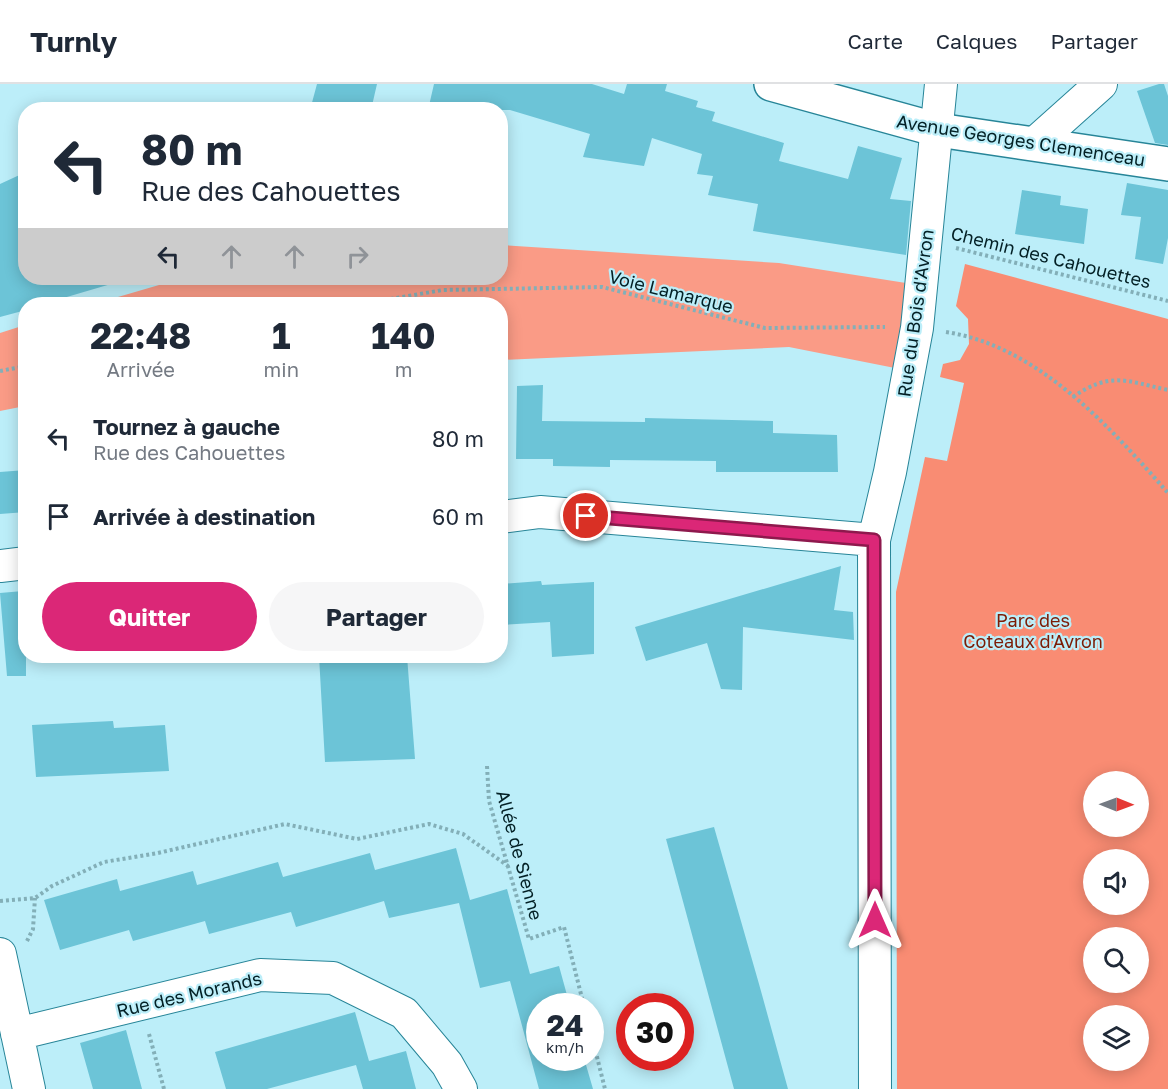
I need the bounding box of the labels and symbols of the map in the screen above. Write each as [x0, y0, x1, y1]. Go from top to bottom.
street label: Avenue Georges Clemenceau [895, 109, 1147, 171]
street label: Chemin des Cahouettes [949, 221, 1153, 293]
street label: Rue du Bois d'Avron [892, 228, 938, 398]
street label: Voie Lamarque [606, 265, 736, 317]
pin [560, 490, 611, 541]
park label: Parc des Coteaux d'Avron [963, 609, 1103, 652]
north arrow [1083, 771, 1149, 837]
street label: Allée de Sienne [492, 788, 548, 922]
position arrow [843, 888, 907, 952]
street label: Rue des Morands [114, 967, 264, 1021]
speed limit sign: 30 [616, 993, 694, 1071]

